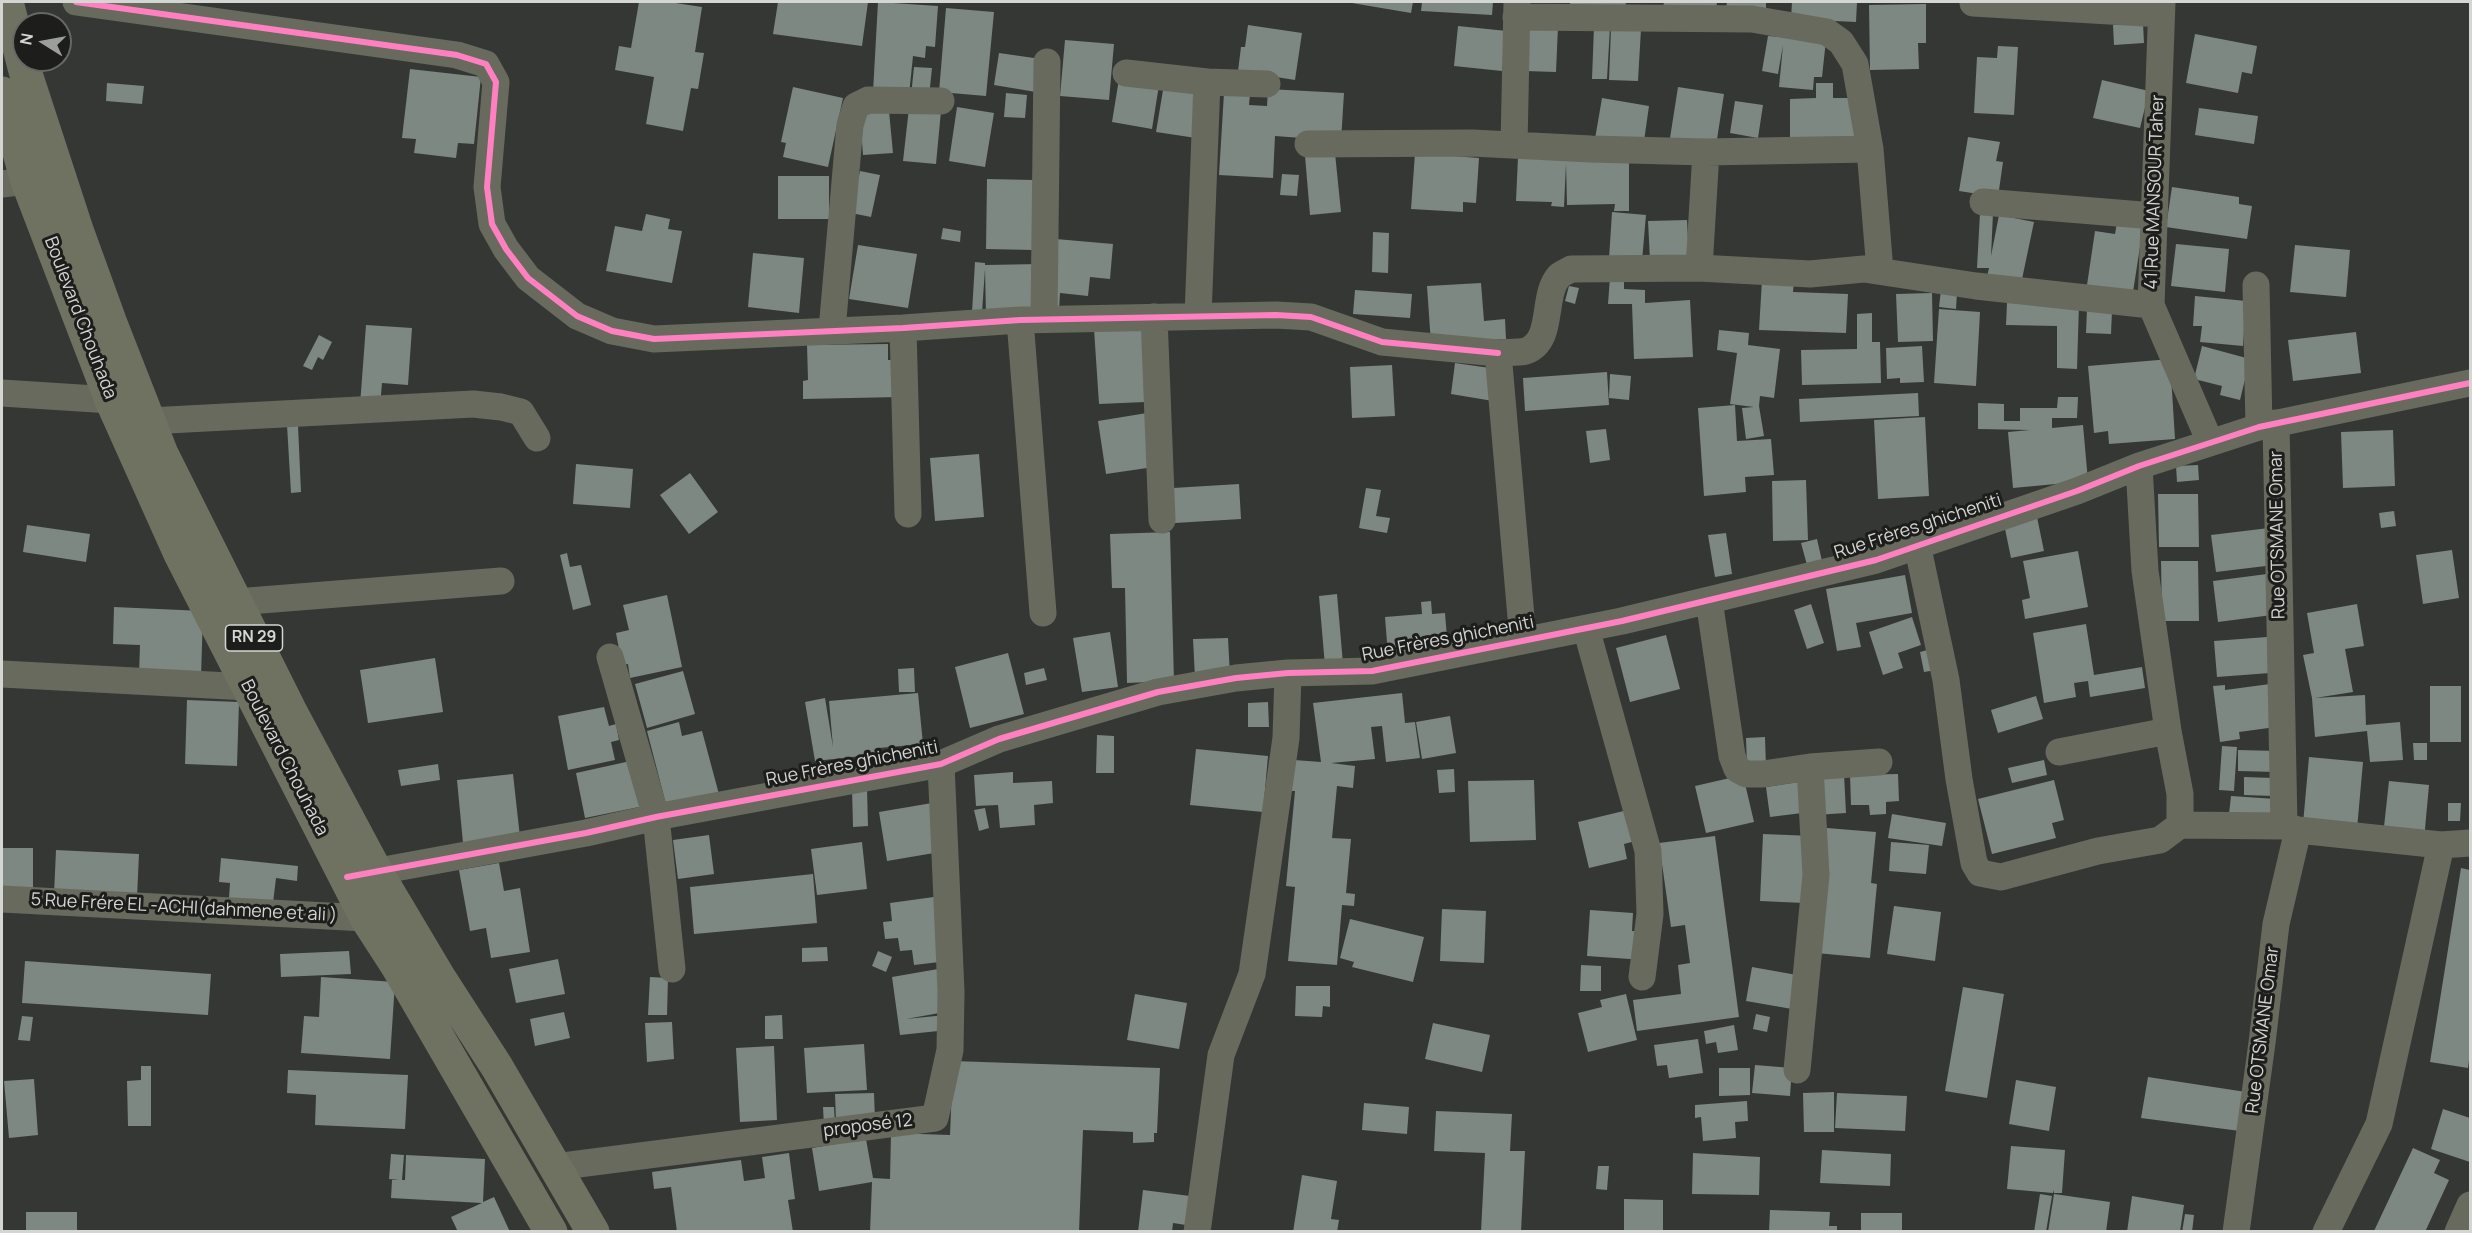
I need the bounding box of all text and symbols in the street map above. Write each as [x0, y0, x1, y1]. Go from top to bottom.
north arrow [12, 12, 72, 72]
text: N [14, 31, 38, 47]
street label: 41 Rue MANSOUR Taher [2141, 94, 2169, 290]
street label: Boulevard Chouhada [39, 234, 121, 402]
street label: Rue OTSMANE Omar [2266, 451, 2290, 619]
street label: Rue Frères ghicheniti [1832, 490, 2004, 564]
street label: Rue Frères ghicheniti [1360, 612, 1536, 666]
road number: RN 29 [226, 625, 282, 651]
street label: Boulevard Chouhada [235, 676, 333, 840]
street label: Rue Frères ghicheniti [764, 737, 940, 791]
street label: 5 Rue Frére EL -ACHI(dahmene et ali ) [30, 889, 338, 927]
street label: Rue OTSMANE Omar [2242, 945, 2284, 1115]
street label: proposé 12 [822, 1110, 914, 1142]

